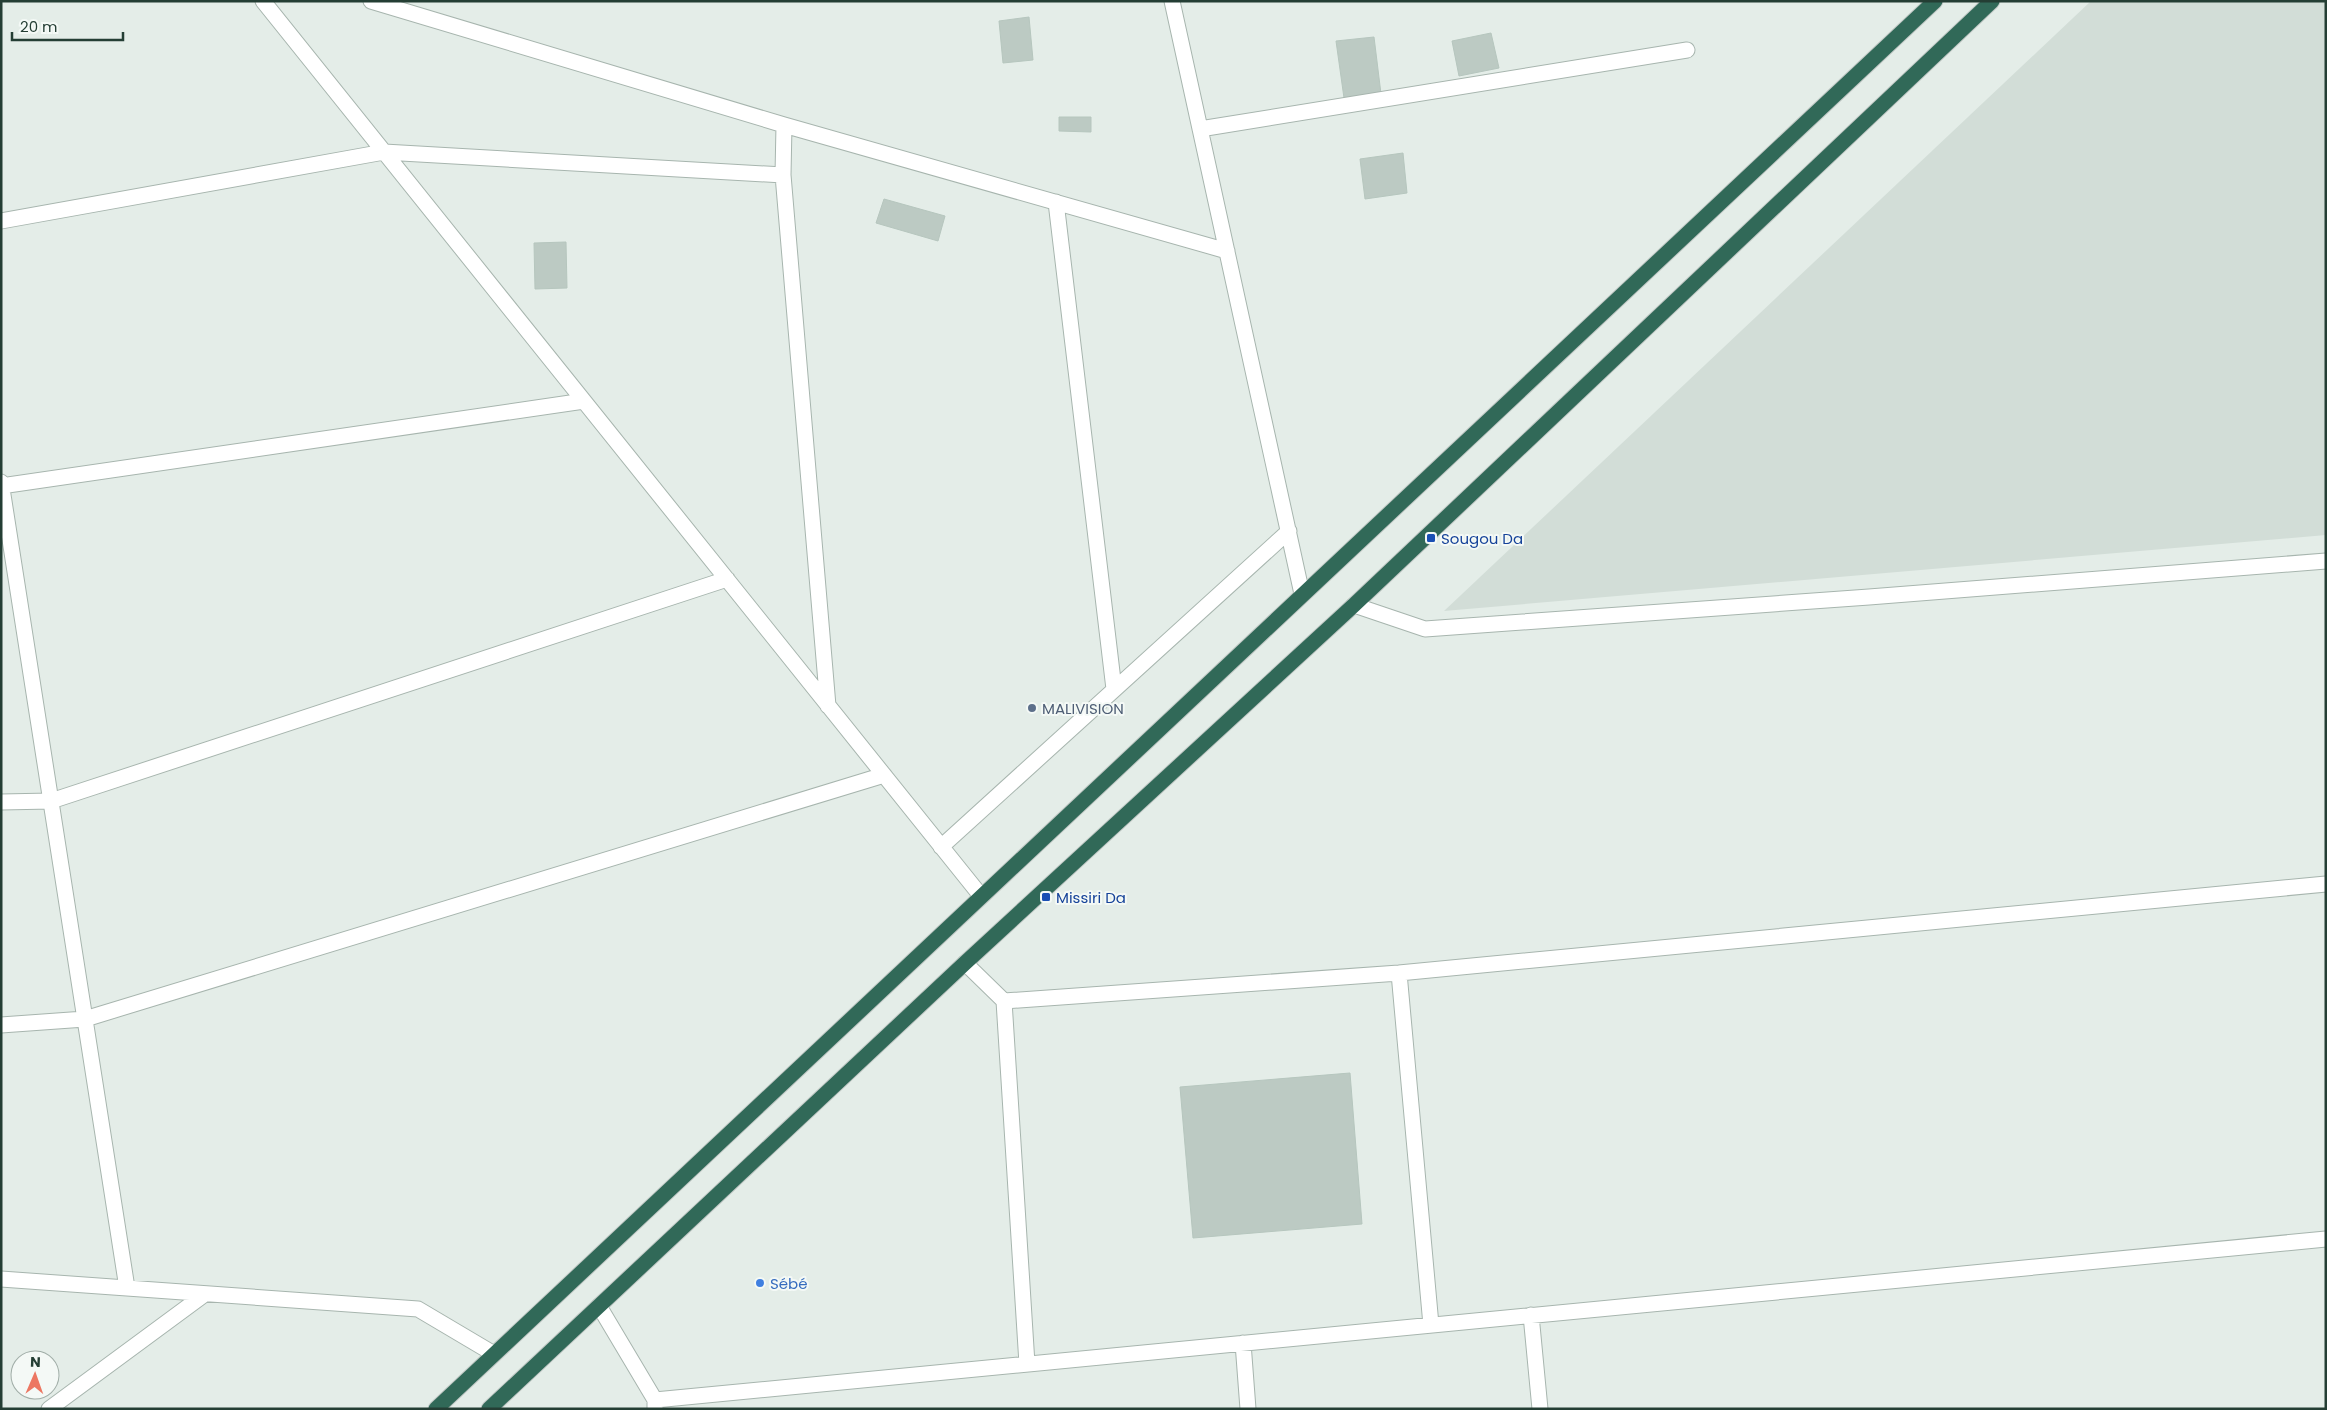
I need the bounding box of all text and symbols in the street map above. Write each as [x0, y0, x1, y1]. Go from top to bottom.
scale bar [12, 10, 124, 42]
text: 20 m [20, 16, 58, 37]
place label: Sougou Da [1441, 528, 1523, 549]
marker: Sougou Da [1425, 532, 1437, 544]
place label: MALIVISION [1042, 698, 1124, 719]
marker: MALIVISION [1026, 702, 1038, 714]
place label: Missiri Da [1056, 887, 1126, 908]
marker: Missiri Da [1040, 891, 1052, 903]
place label: Sébé [770, 1273, 808, 1294]
marker: Sébé [754, 1277, 766, 1289]
north arrow [10, 1350, 60, 1400]
text: N [30, 1352, 41, 1372]

